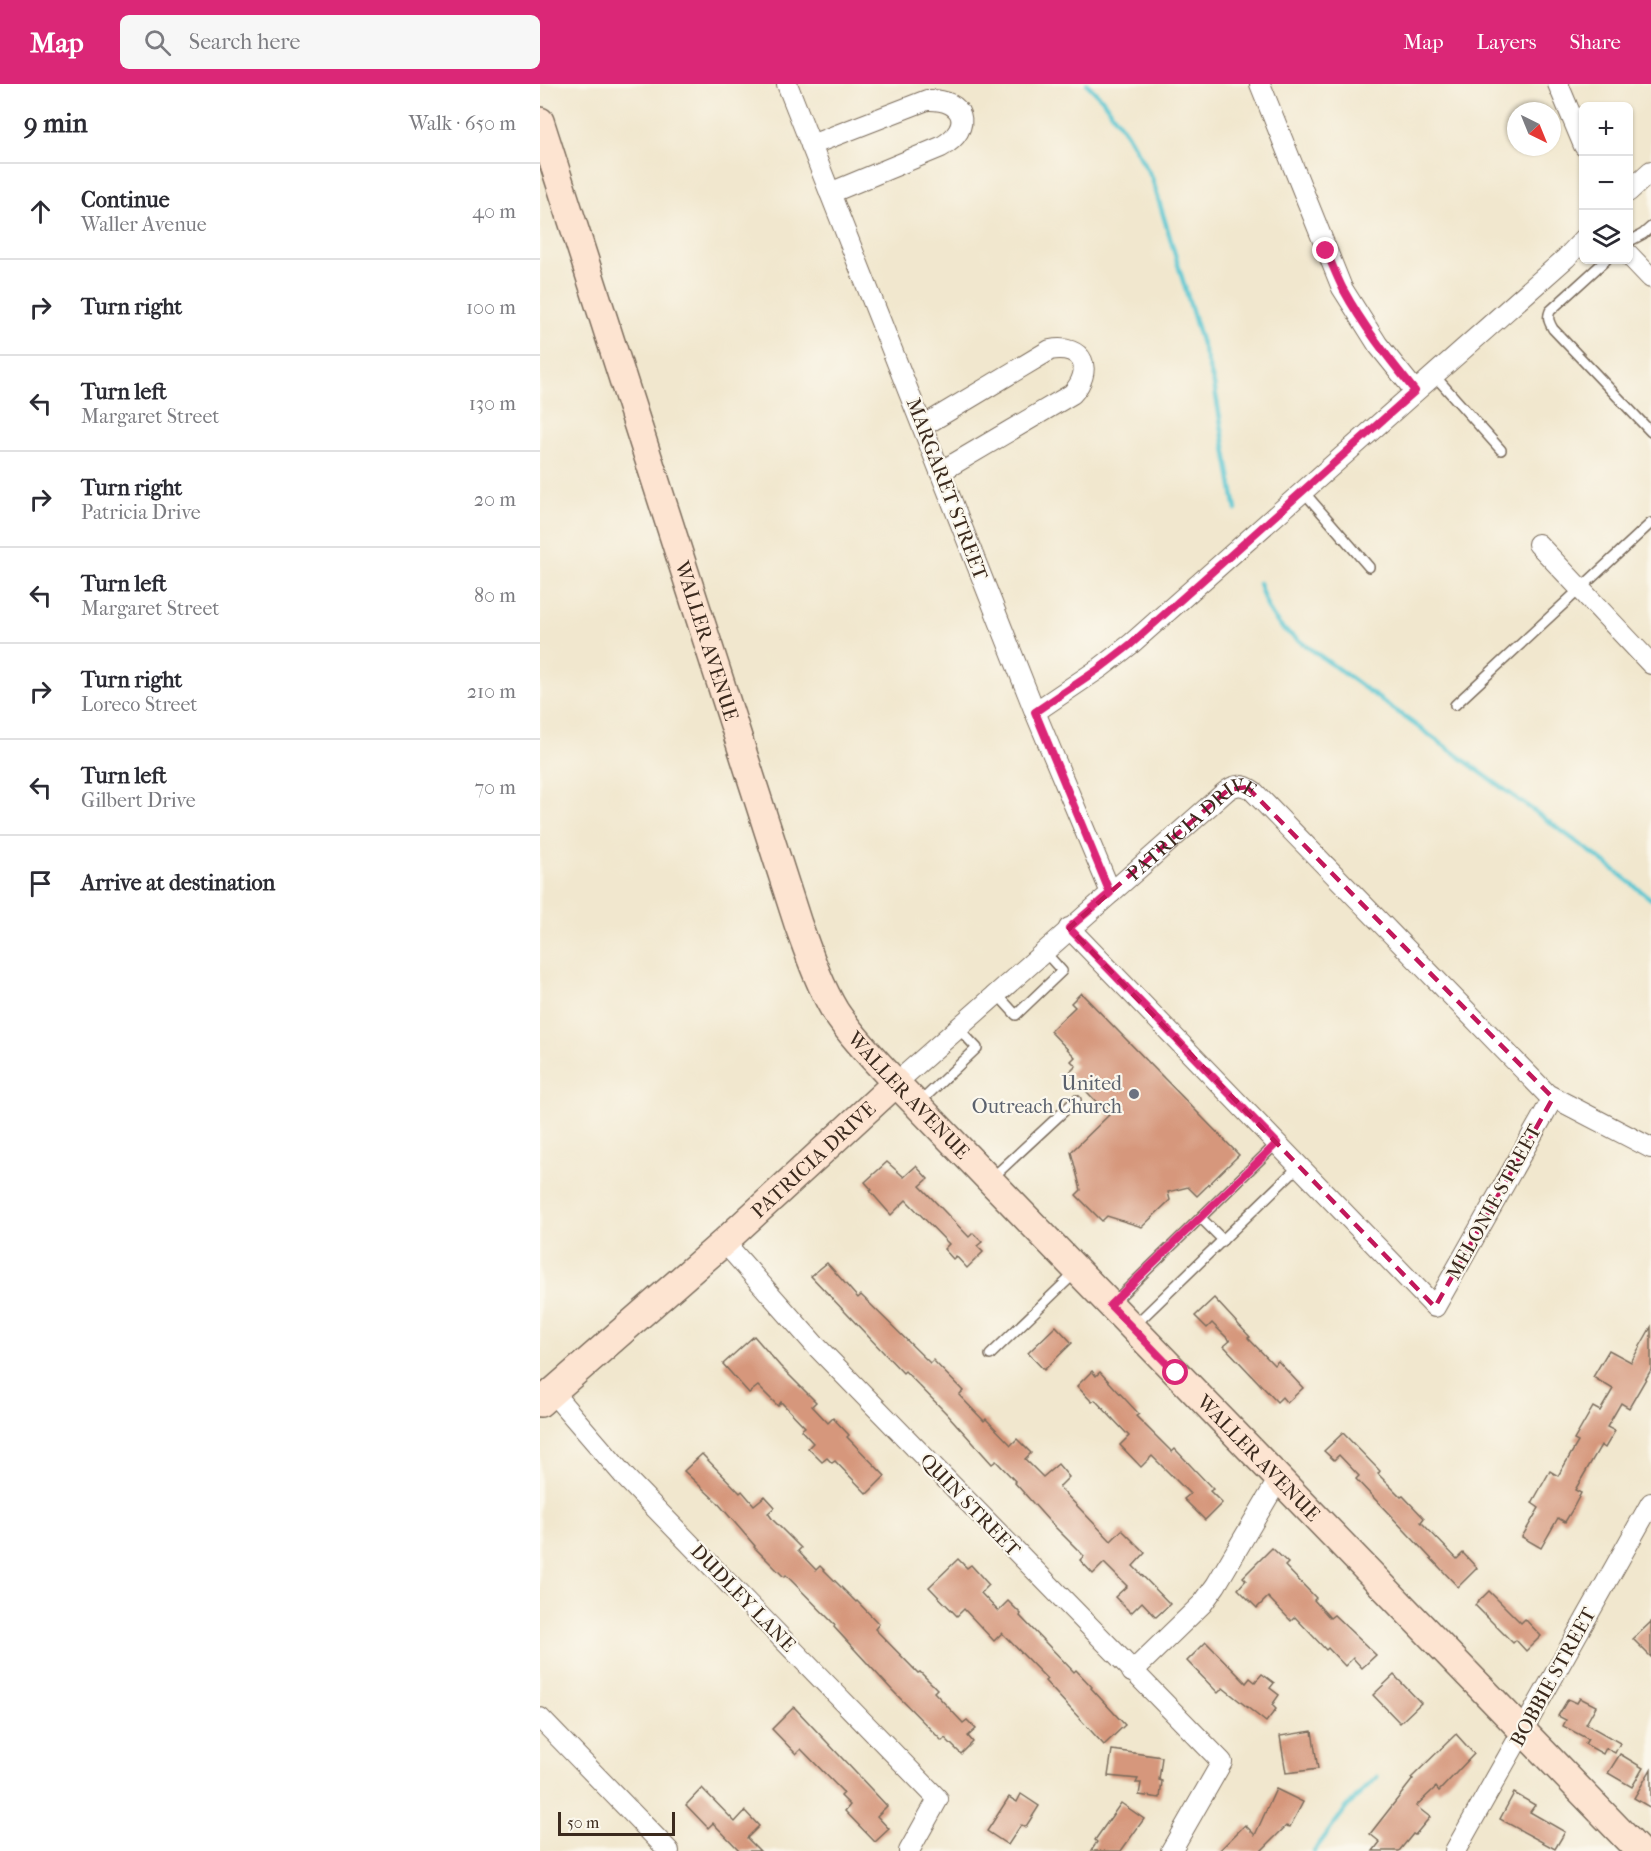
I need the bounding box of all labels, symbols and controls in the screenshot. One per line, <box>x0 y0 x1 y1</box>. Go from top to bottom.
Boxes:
search box <box>120 15 540 69</box>
text: Map <box>30 26 84 59</box>
icon: search <box>141 26 174 59</box>
text: Search here <box>189 29 300 55</box>
text: Map <box>1403 30 1444 54</box>
text: Layers <box>1477 30 1536 54</box>
text: Share <box>1569 30 1621 54</box>
north arrow <box>1507 102 1561 156</box>
map controls <box>1579 102 1633 264</box>
button: + <box>1579 102 1633 156</box>
text: 9 min <box>24 108 88 139</box>
text: Walk · 650 m <box>409 112 516 135</box>
button: − <box>1579 156 1633 210</box>
text: Continue <box>81 187 170 213</box>
icon: ahead <box>24 195 57 228</box>
text: 40 m <box>472 200 516 223</box>
button: layers <box>1579 210 1633 264</box>
text: Waller Avenue <box>81 213 207 236</box>
route end <box>1312 237 1338 263</box>
icon: right <box>24 291 57 324</box>
text: Turn right <box>81 294 182 320</box>
text: 100 m <box>466 296 516 319</box>
text: Turn left <box>81 379 167 405</box>
icon: left <box>24 387 57 420</box>
text: 130 m <box>469 392 516 415</box>
street label: MARGARET STREET <box>902 395 992 584</box>
text: Margaret Street <box>81 405 219 428</box>
text: Turn right <box>81 475 182 501</box>
icon: right <box>24 483 57 516</box>
text: 20 m <box>474 488 516 511</box>
text: Patricia Drive <box>81 501 201 524</box>
street label: WALLER AVENUE <box>670 557 743 724</box>
text: Turn left <box>81 571 167 597</box>
icon: left <box>24 579 57 612</box>
text: 80 m <box>474 584 516 607</box>
text: Margaret Street <box>81 597 219 620</box>
text: Turn right <box>81 667 182 693</box>
icon: right <box>24 675 57 708</box>
text: 210 m <box>467 680 516 703</box>
text: Loreco Street <box>81 693 197 716</box>
text: Turn left <box>81 763 167 789</box>
icon: left <box>24 771 57 804</box>
street label: PATRICIA DRIVE <box>1122 773 1261 885</box>
text: 70 m <box>474 776 516 799</box>
text: Gilbert Drive <box>81 789 196 812</box>
icon: arrive <box>24 867 57 900</box>
text: Arrive at destination <box>81 870 275 896</box>
street label: WALLER AVENUE <box>843 1026 974 1163</box>
place label: United Outreach Church <box>972 1072 1123 1118</box>
marker: United Outreach Church <box>1127 1087 1141 1101</box>
street label: PATRICIA DRIVE <box>746 1097 880 1222</box>
street label: MELONIE STREET <box>1442 1120 1546 1284</box>
route start <box>1162 1359 1188 1385</box>
street label: WALLER AVENUE <box>1192 1389 1325 1526</box>
street label: QUIN STREET <box>915 1449 1025 1562</box>
street label: DUDLEY LANE <box>686 1539 800 1657</box>
street label: BOBBIE STREET <box>1505 1603 1601 1750</box>
scale bar <box>558 1809 675 1836</box>
text: 50 m <box>567 1813 599 1832</box>

